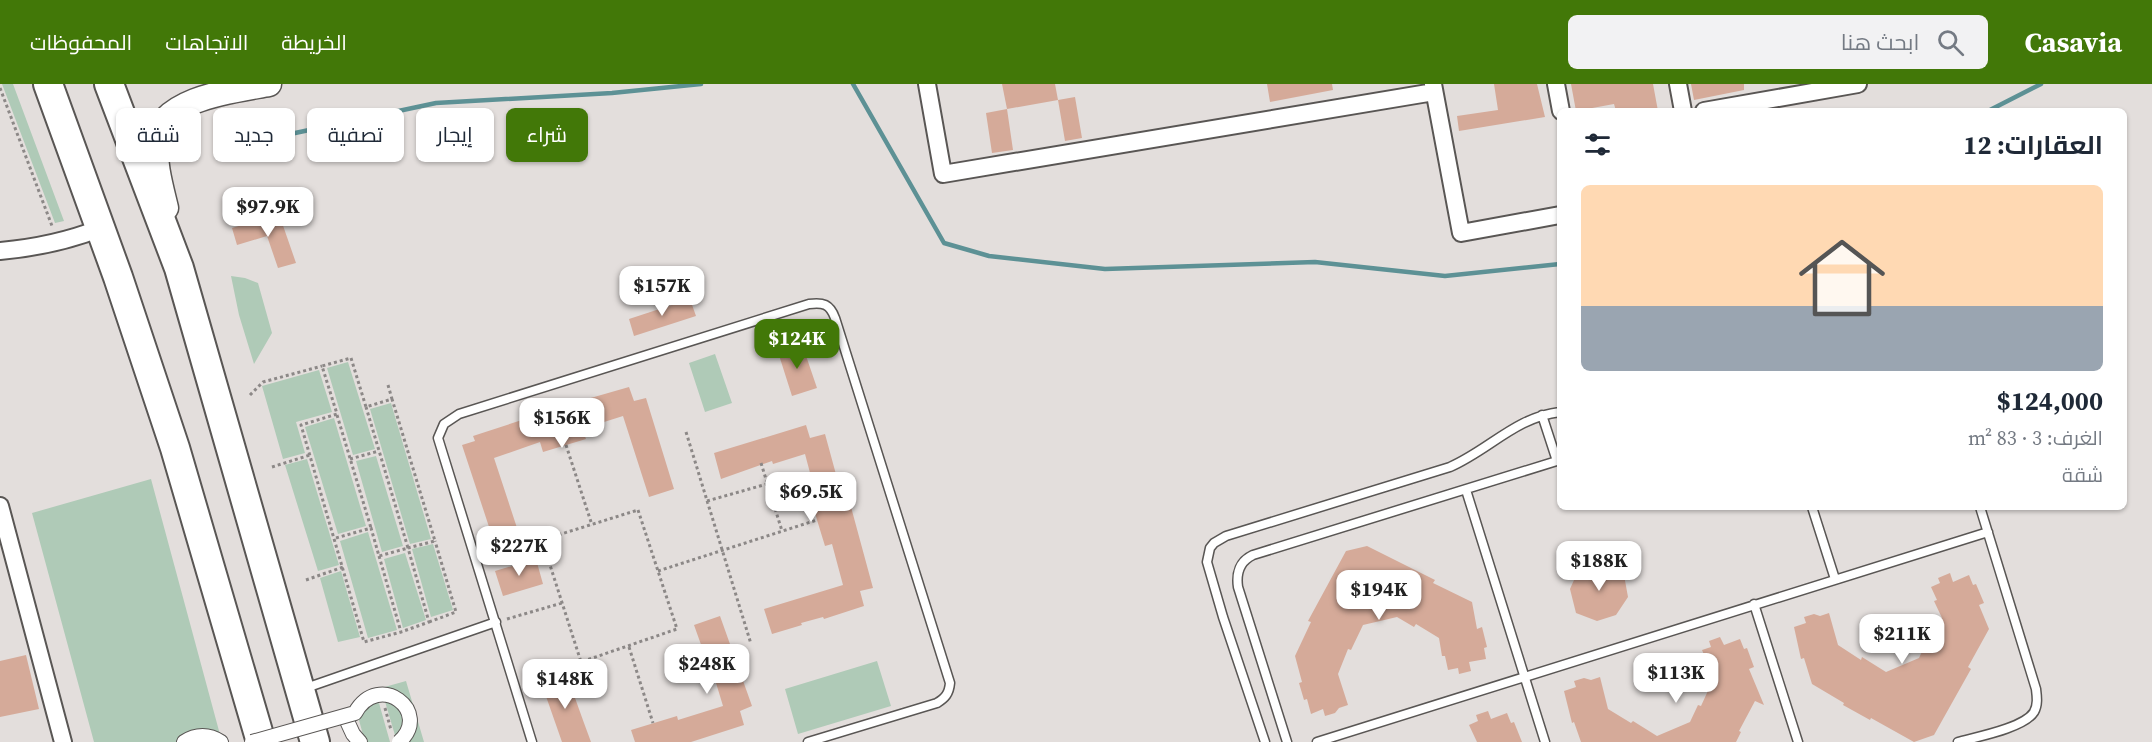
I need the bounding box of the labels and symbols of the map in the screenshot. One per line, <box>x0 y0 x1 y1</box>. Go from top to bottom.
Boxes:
pin: $97.9K <box>219 187 317 238</box>
pin: $157K <box>620 266 704 317</box>
pin: $124K <box>755 319 839 370</box>
pin: $156K <box>520 398 604 449</box>
pin: $69.5K <box>762 472 860 523</box>
pin: $227K <box>477 526 561 577</box>
pin: $188K <box>1557 541 1641 592</box>
pin: $194K <box>1337 570 1421 621</box>
pin: $211K <box>1860 614 1944 665</box>
pin: $248K <box>665 644 749 695</box>
pin: $113K <box>1634 653 1718 704</box>
pin: $148K <box>523 659 607 710</box>

